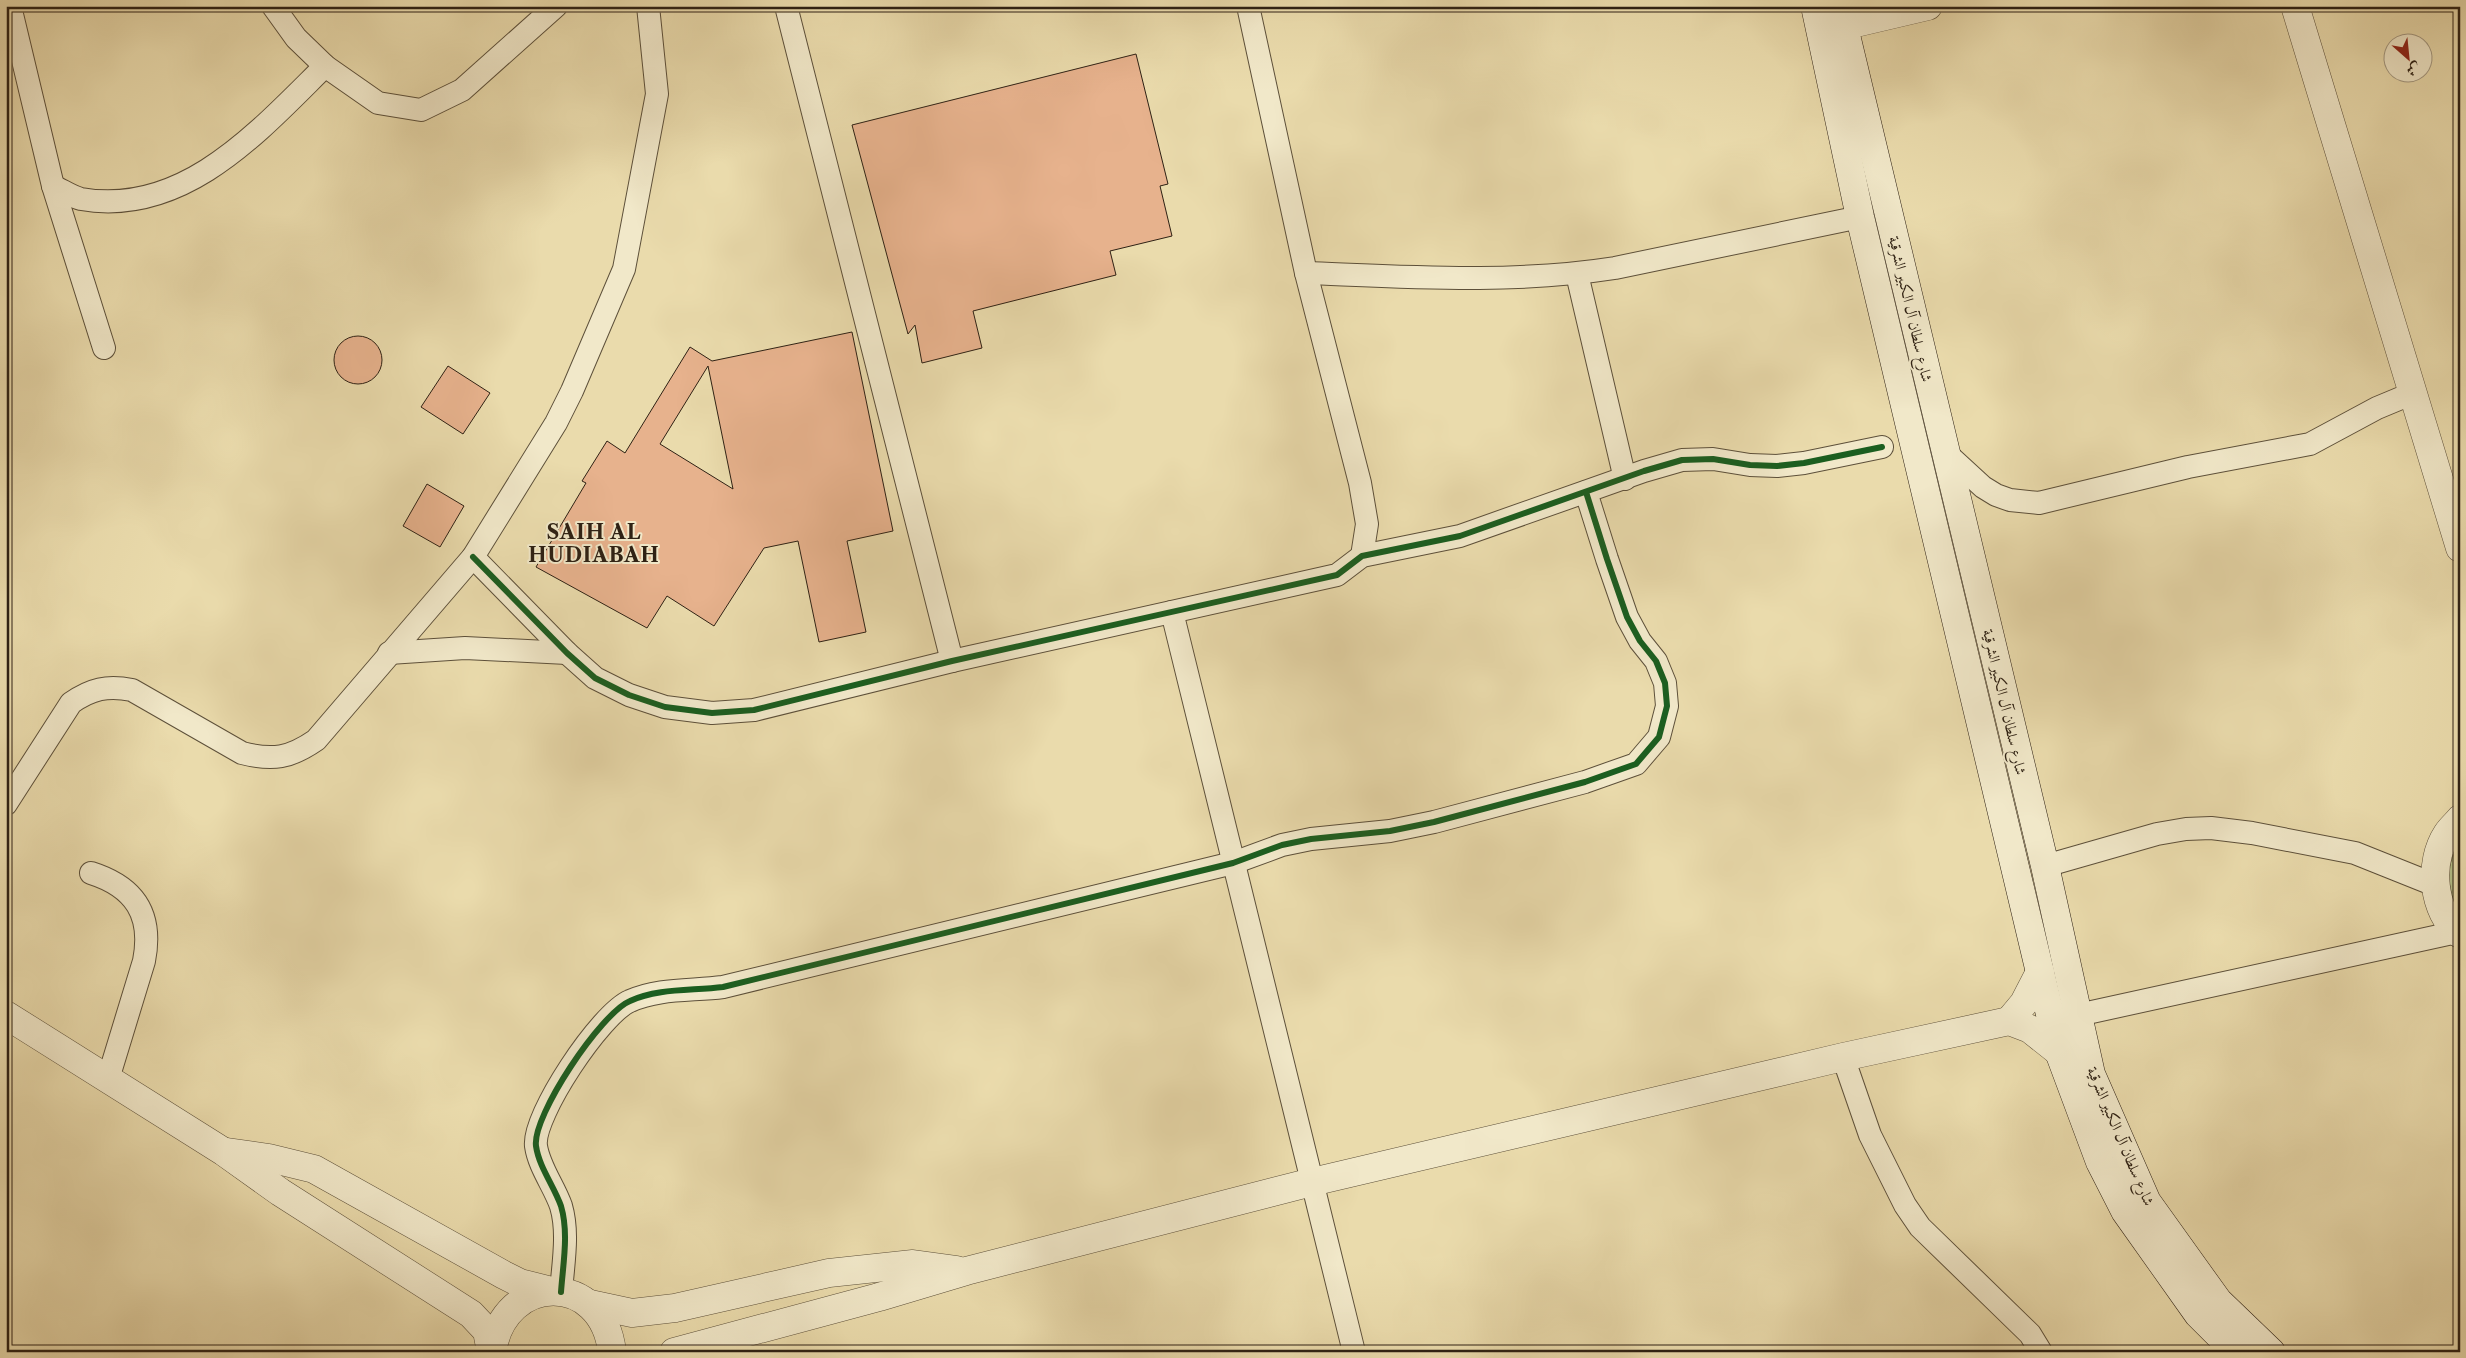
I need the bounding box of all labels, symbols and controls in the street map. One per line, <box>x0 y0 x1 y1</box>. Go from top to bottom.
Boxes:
north arrow <box>2384 32 2434 82</box>
text: ش <box>2404 58 2424 81</box>
street label: شارع سلطان آل الكبير الشرقية <box>1881 234 1937 385</box>
district label: SAIH AL HUDIABAH <box>528 520 660 567</box>
street label: شارع سلطان آل الكبير الشرقية <box>1975 627 2031 778</box>
street label: شارع سلطان آل الكبير الشرقية <box>2079 1064 2159 1210</box>

